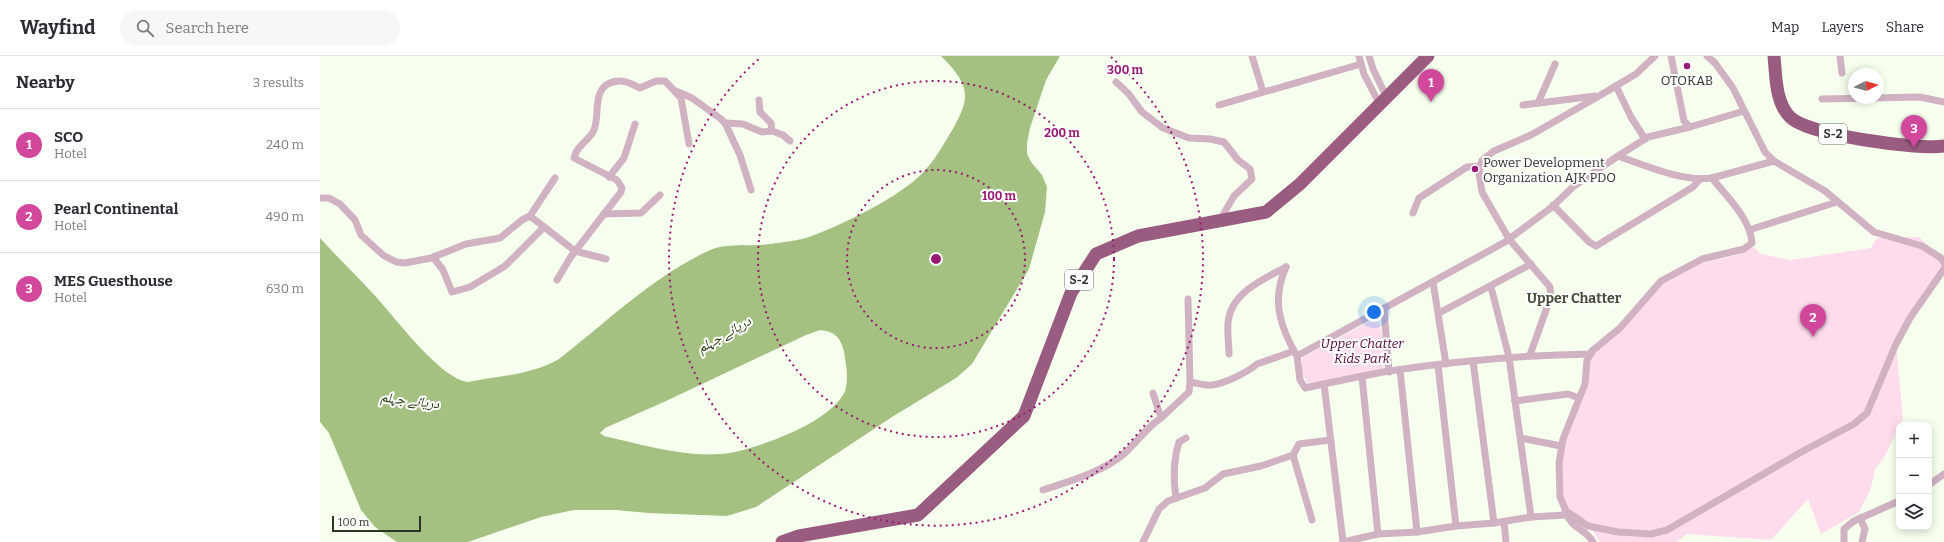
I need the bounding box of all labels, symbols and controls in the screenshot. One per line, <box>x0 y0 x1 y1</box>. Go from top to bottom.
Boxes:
search box <box>120 10 400 46</box>
text: Wayfind <box>20 16 96 39</box>
icon: search <box>134 17 156 39</box>
text: Search here <box>166 19 249 37</box>
text: Map <box>1771 19 1799 36</box>
text: Layers <box>1821 19 1864 36</box>
text: Share <box>1886 19 1924 36</box>
marker: OTOKAB <box>1682 61 1692 71</box>
text: 300 m <box>1107 63 1143 77</box>
north arrow <box>1848 68 1884 104</box>
pin: 1 <box>1418 69 1444 102</box>
text: Nearby <box>16 72 75 93</box>
place label: OTOKAB <box>1661 73 1713 88</box>
text: 3 results <box>253 75 304 90</box>
pin: 3 <box>1901 115 1927 148</box>
road number: S-2 <box>1819 124 1847 144</box>
text: 200 m <box>1044 126 1080 140</box>
text: SCO <box>54 128 83 146</box>
text: 1 <box>26 137 32 152</box>
text: 240 m <box>266 137 304 152</box>
text: Hotel <box>54 146 87 161</box>
place label: Power Development Organization AJK PDO <box>1483 155 1616 185</box>
marker: Power Development Organization AJK PDO <box>1470 164 1480 174</box>
text: 100 m <box>982 189 1017 203</box>
text: Pearl Continental <box>54 200 178 218</box>
text: 2 <box>25 209 33 224</box>
text: 490 m <box>265 209 304 224</box>
text: Hotel <box>54 218 87 233</box>
centre of rings <box>929 252 943 266</box>
road number: S-2 <box>1065 270 1093 290</box>
text: MES Guesthouse <box>54 272 173 290</box>
text: 3 <box>25 281 33 296</box>
text: 630 m <box>266 281 304 296</box>
text: Hotel <box>54 290 87 305</box>
district label: Upper Chatter <box>1527 290 1622 307</box>
your location <box>1364 302 1384 322</box>
pin: 2 <box>1800 304 1826 337</box>
water label: دریائے جہلم <box>694 312 755 357</box>
park label: Upper Chatter Kids Park <box>1321 336 1404 366</box>
water label: دریائے جہلم <box>379 388 441 414</box>
map controls <box>1896 422 1932 530</box>
button: + <box>1896 422 1932 458</box>
button: − <box>1896 458 1932 494</box>
button: layers <box>1896 494 1932 530</box>
scale bar <box>332 514 421 533</box>
text: 100 m <box>338 516 369 529</box>

